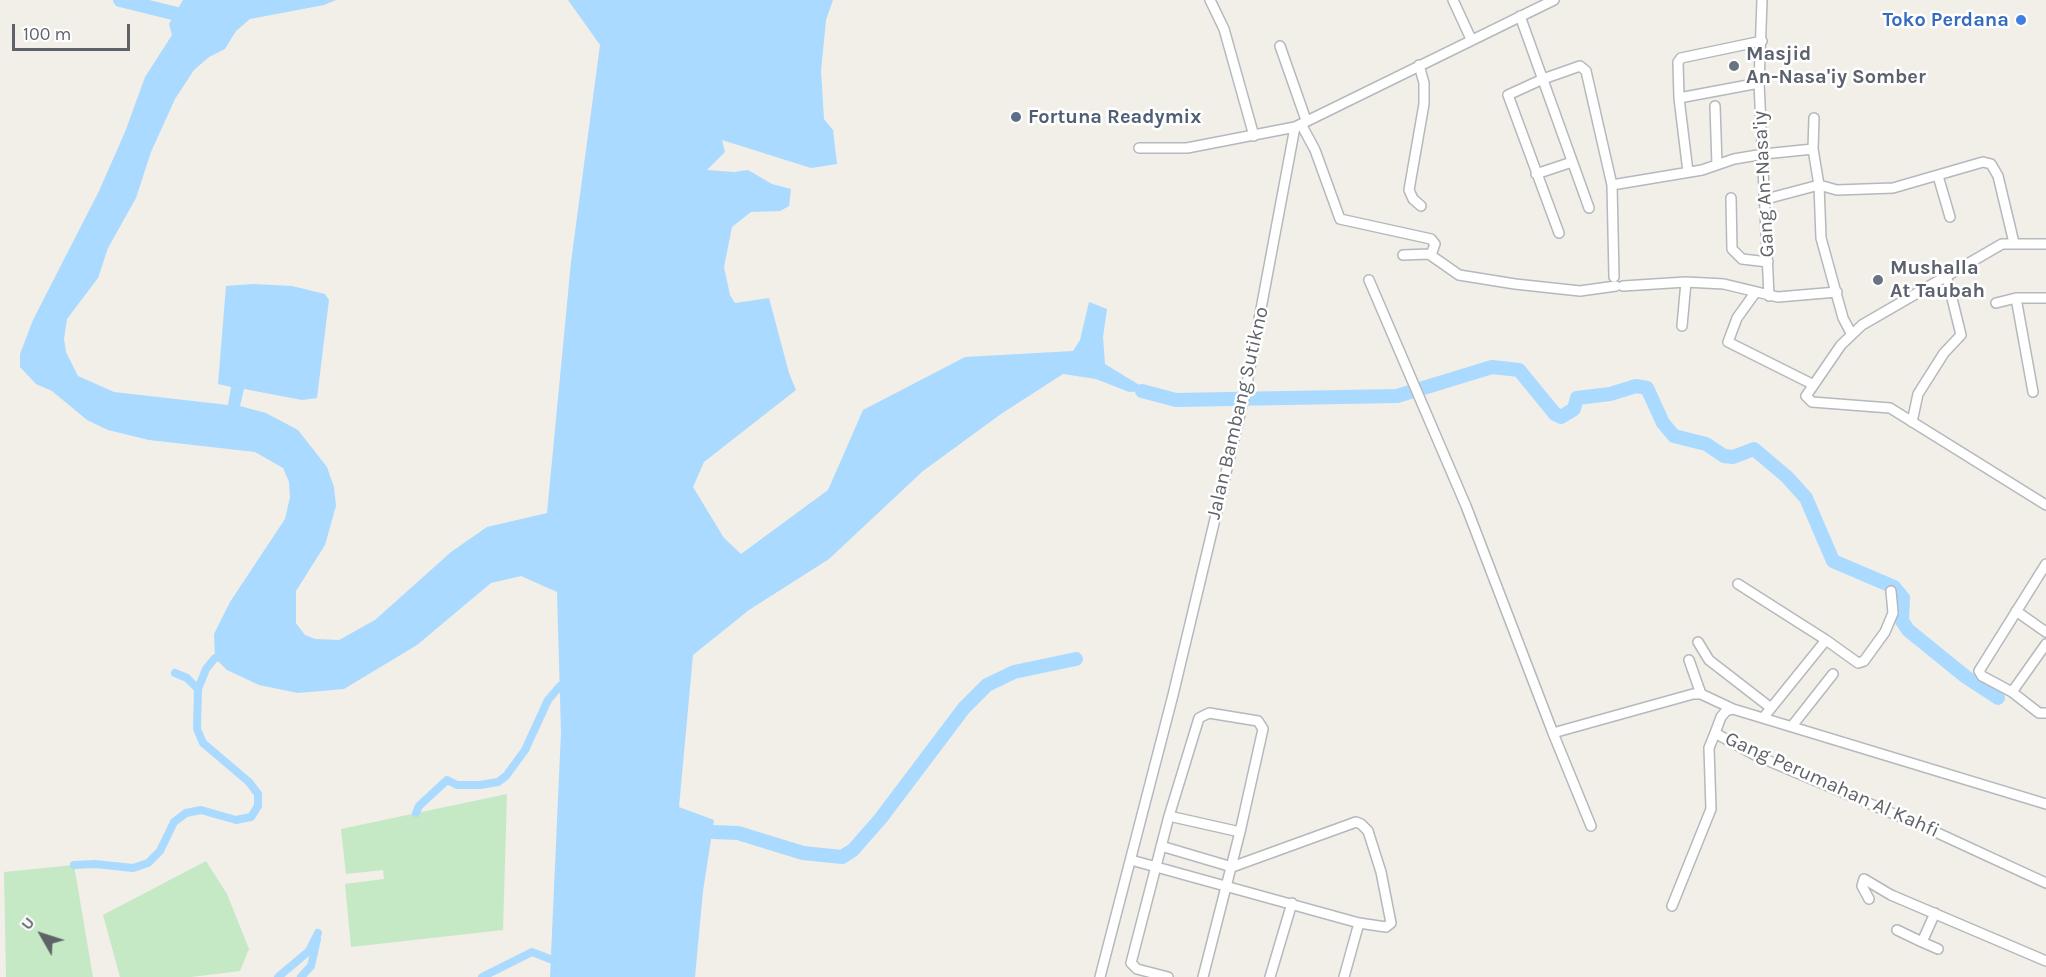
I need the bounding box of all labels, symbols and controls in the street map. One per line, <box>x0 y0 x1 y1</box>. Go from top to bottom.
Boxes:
place label: Toko Perdana <box>1882 8 2009 32</box>
scale bar <box>15 12 134 50</box>
marker: Toko Perdana <box>2014 13 2028 27</box>
text: 100 m <box>23 23 71 45</box>
place label: Masjid An-Nasa'iy Somber <box>1746 42 1926 89</box>
marker: Masjid An-Nasa'iy Somber <box>1727 59 1741 73</box>
place label: Fortuna Readymix <box>1028 105 1201 129</box>
marker: Fortuna Readymix <box>1009 110 1023 124</box>
street label: Gang An-Nasa'iy <box>1748 110 1780 258</box>
place label: Mushalla At Taubah <box>1890 256 1985 303</box>
marker: Mushalla At Taubah <box>1871 273 1885 287</box>
street label: Jalan Bambang Sutikno <box>1202 304 1274 522</box>
street label: Gang Perumahan Al Kahfi <box>1721 727 1943 843</box>
north arrow <box>12 905 72 965</box>
text: U <box>17 913 38 934</box>

